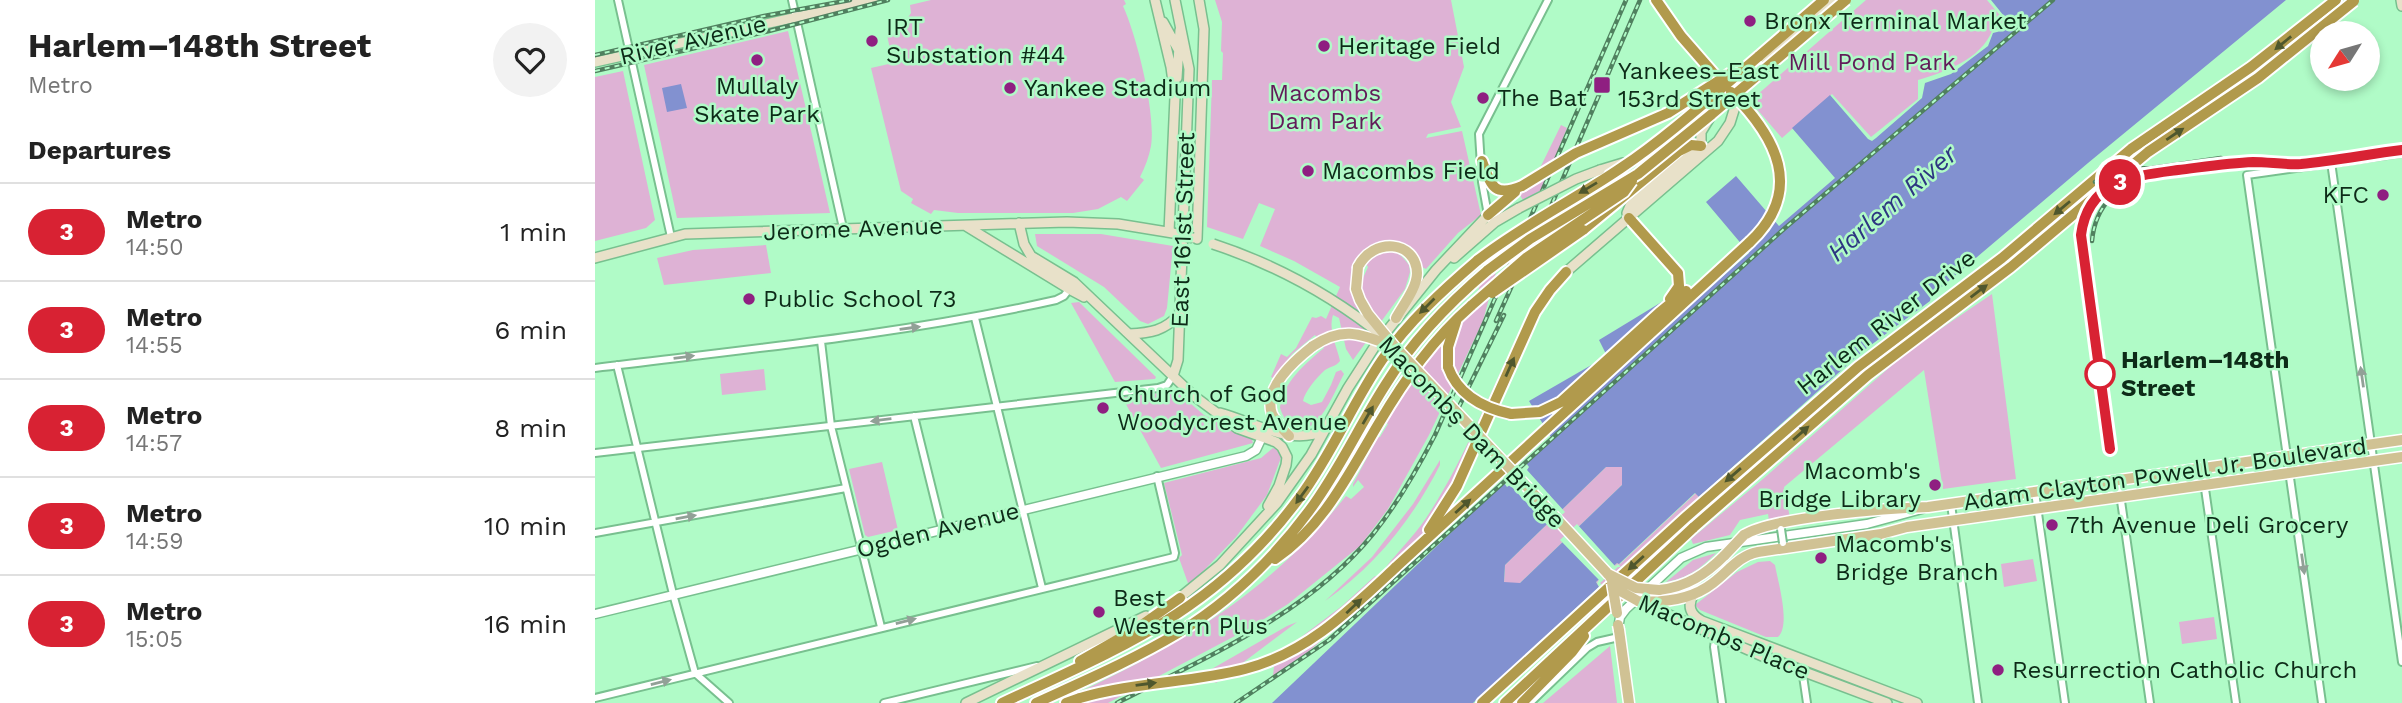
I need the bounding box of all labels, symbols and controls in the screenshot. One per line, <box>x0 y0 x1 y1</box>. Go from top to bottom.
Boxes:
place label: Bronx Terminal Market <box>1764 7 2027 35</box>
street label: River Avenue <box>617 9 769 71</box>
place label: IRT Substation #44 <box>886 13 1065 69</box>
marker: Bronx Terminal Market <box>1742 13 1758 29</box>
north arrow <box>2310 21 2380 91</box>
map controls <box>2310 21 2380 91</box>
button: heart <box>493 23 567 97</box>
text: Harlem–148th Street <box>28 26 371 65</box>
place label: Heritage Field <box>1338 32 1501 60</box>
marker: IRT Substation #44 <box>864 33 880 49</box>
one-way arrow <box>2274 35 2291 50</box>
marker: Heritage Field <box>1316 38 1332 54</box>
park label: Mill Pond Park <box>1788 48 1956 76</box>
marker: Mullaly Skate Park <box>749 52 765 68</box>
place label: Yankees–East 153rd Street <box>1618 57 1779 113</box>
text: Metro <box>28 72 93 99</box>
place label: Mullaly Skate Park <box>694 72 820 128</box>
place label: Yankee Stadium <box>1024 74 1211 102</box>
marker: Yankees–East 153rd Street <box>1592 75 1612 95</box>
park label: Macombs Dam Park <box>1268 79 1382 135</box>
marker: Yankee Stadium <box>1002 80 1018 96</box>
place label: The Bat <box>1497 84 1587 112</box>
marker: The Bat <box>1475 90 1491 106</box>
one-way arrow <box>2165 127 2185 140</box>
street label: East 161st Street <box>1166 132 1200 328</box>
text: Departures <box>28 135 171 165</box>
water label: Harlem River <box>1821 138 1963 267</box>
place label: Macombs Field <box>1322 157 1500 185</box>
line badge: 3 <box>2097 159 2143 205</box>
marker: Macombs Field <box>1300 163 1316 179</box>
text: 3 <box>2113 168 2127 196</box>
place label: KFC <box>2322 181 2369 209</box>
one-way arrow <box>1578 182 1597 195</box>
marker: KFC <box>2375 187 2391 203</box>
one-way arrow <box>2053 200 2070 215</box>
text: Metro <box>126 204 202 234</box>
street label: Jerome Avenue <box>763 212 943 246</box>
text: 1 min <box>500 217 567 247</box>
text: 3 <box>59 218 74 246</box>
text: 14:50 <box>126 234 184 261</box>
street label: Harlem River Drive <box>1791 244 1981 400</box>
one-way arrow <box>1969 284 1987 299</box>
place label: Public School 73 <box>763 285 957 313</box>
marker: Public School 73 <box>741 291 757 307</box>
one-way arrow <box>1420 297 1436 314</box>
text: Metro <box>126 302 202 332</box>
text: 6 min <box>495 315 567 345</box>
text: 3 <box>59 316 74 344</box>
one-way arrow <box>899 322 921 333</box>
street label: Macombs Dam Bridge <box>1373 330 1571 534</box>
text: 14:55 <box>126 332 183 359</box>
place label: Harlem–148th Street <box>2121 346 2290 402</box>
one-way arrow <box>674 352 696 363</box>
one-way arrow <box>1504 357 1516 377</box>
marker: Harlem–148th Street <box>2085 359 2115 389</box>
one-way arrow <box>2356 366 2367 388</box>
place label: Church of God Woodycrest Avenue <box>1117 380 1347 436</box>
text: Metro <box>126 400 202 430</box>
marker: Church of God Woodycrest Avenue <box>1095 400 1111 416</box>
one-way arrow <box>1361 406 1374 425</box>
text: 8 min <box>494 413 567 443</box>
text: 3 <box>59 414 74 442</box>
one-way arrow <box>870 415 892 426</box>
one-way arrow <box>1792 426 1809 441</box>
text: 14:57 <box>126 430 182 457</box>
street label: Adam Clayton Powell Jr. Boulevard <box>1961 432 2369 516</box>
place label: Macomb's Bridge Library <box>1758 457 1922 513</box>
one-way arrow <box>1725 467 1742 483</box>
marker: Macomb's Bridge Library <box>1927 477 1943 493</box>
one-way arrow <box>1295 486 1309 504</box>
street label: Ogden Avenue <box>854 496 1022 564</box>
text: Metro <box>126 498 202 528</box>
one-way arrow <box>1454 498 1472 514</box>
text: 10 min <box>484 511 567 541</box>
one-way arrow <box>675 511 697 522</box>
place label: 7th Avenue Deli Grocery <box>2066 511 2349 539</box>
text: 3 <box>59 512 74 540</box>
marker: 7th Avenue Deli Grocery <box>2044 517 2060 533</box>
text: 14:59 <box>126 528 183 555</box>
place label: Macomb's Bridge Branch <box>1835 530 1999 586</box>
marker: Macomb's Bridge Branch <box>1813 550 1829 566</box>
one-way arrow <box>2297 554 2308 576</box>
one-way arrow <box>1627 555 1645 571</box>
place label: Best Western Plus <box>1113 584 1268 640</box>
street label: Macombs Place <box>1634 588 1814 686</box>
text: Metro <box>126 596 202 626</box>
one-way arrow <box>1345 598 1362 614</box>
marker: Best Western Plus <box>1091 604 1107 620</box>
text: 16 min <box>484 609 567 639</box>
text: 3 <box>59 610 74 638</box>
one-way arrow <box>895 615 917 626</box>
text: 15:05 <box>126 626 183 653</box>
place label: Resurrection Catholic Church <box>2012 656 2357 684</box>
marker: Resurrection Catholic Church <box>1990 662 2006 678</box>
one-way arrow <box>650 676 672 687</box>
one-way arrow <box>1135 678 1157 689</box>

